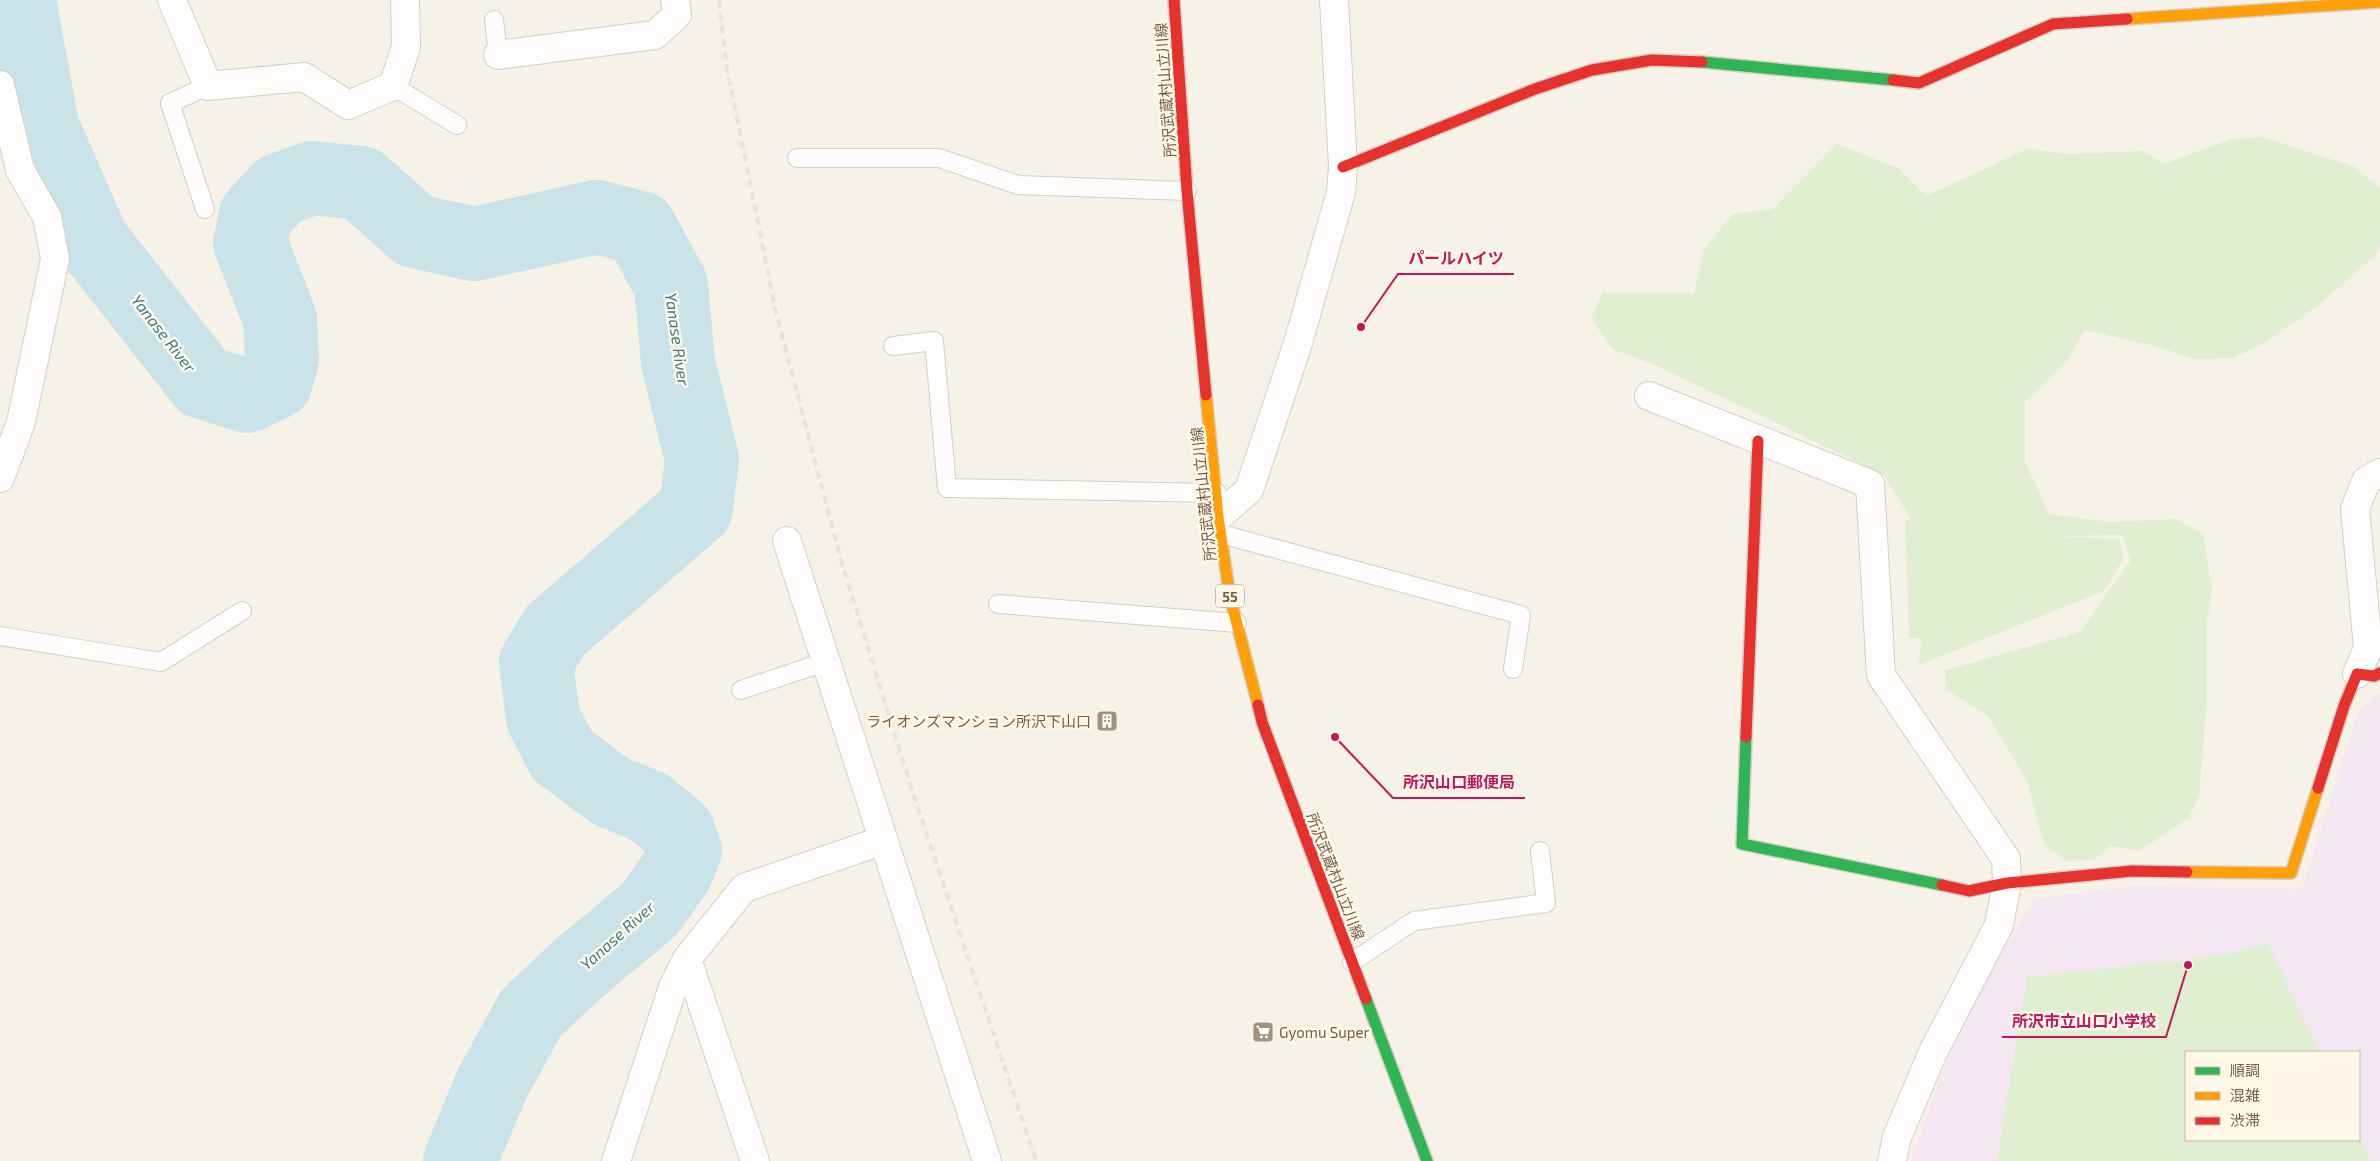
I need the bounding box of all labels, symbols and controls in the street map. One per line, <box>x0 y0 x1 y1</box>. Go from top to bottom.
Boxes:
street label: 所沢武蔵村山立川線 <box>1151 22 1179 158</box>
callout: パールハイツ <box>1398 243 1514 274</box>
text: パールハイツ <box>1408 248 1504 267</box>
water label: Yanase River <box>128 290 201 376</box>
water label: Yanase River <box>662 292 694 387</box>
street label: 所沢武蔵村山立川線 <box>1187 426 1219 562</box>
road number: 55 <box>1216 584 1244 608</box>
building icon: ライオンズマンション所沢下山口 <box>1095 709 1119 733</box>
place label: ライオンズマンション所沢下山口 <box>866 712 1091 730</box>
callout: 所沢山口郵便局 <box>1393 767 1525 798</box>
text: 所沢山口郵便局 <box>1403 772 1515 791</box>
street label: 所沢武蔵村山立川線 <box>1303 810 1369 942</box>
water label: Yanase River <box>576 896 658 973</box>
callout: 所沢市立山口小学校 <box>2002 1006 2166 1037</box>
text: 所沢市立山口小学校 <box>2012 1011 2156 1030</box>
supermarket icon: Gyomu Super <box>1251 1020 1275 1044</box>
place label: Gyomu Super <box>1279 1023 1370 1041</box>
legend <box>2185 1051 2360 1141</box>
text: 順調 <box>2230 1061 2260 1079</box>
text: 混雑 <box>2230 1086 2260 1104</box>
text: 渋滞 <box>2230 1111 2260 1129</box>

